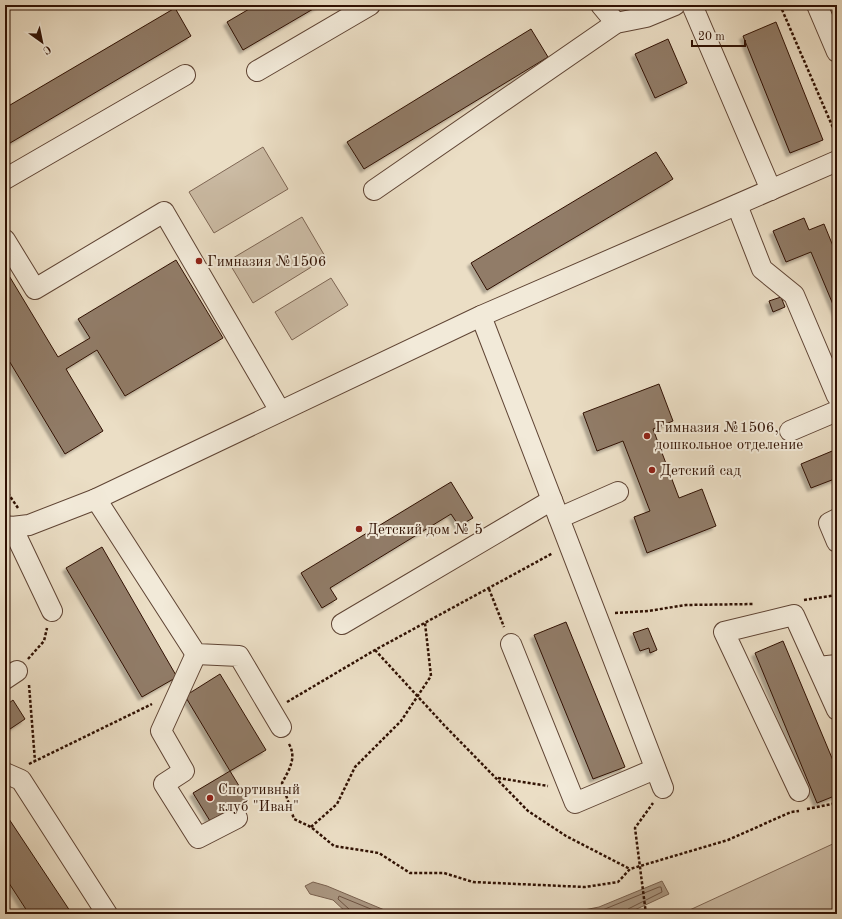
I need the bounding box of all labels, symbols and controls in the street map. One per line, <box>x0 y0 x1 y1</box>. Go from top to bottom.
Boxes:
north arrow <box>22 22 62 62</box>
scale bar <box>692 22 745 48</box>
text: 20 m <box>698 31 725 43</box>
text: С <box>41 43 53 56</box>
place label: Гимназия №1506 <box>207 255 327 270</box>
marker: Гимназия №1506 <box>194 256 204 266</box>
place label: Гимназия №1506, дошкольное отделение <box>655 421 803 453</box>
marker: Гимназия №1506, дошкольное отделение <box>642 431 652 441</box>
place label: Детский сад <box>660 464 741 479</box>
marker: Детский сад <box>647 465 657 475</box>
place label: Детский дом № 5 <box>367 523 483 538</box>
marker: Детский дом № 5 <box>354 524 364 534</box>
place label: Спортивный клуб "Иван" <box>218 783 300 815</box>
marker: Спортивный клуб "Иван" <box>205 793 215 803</box>

